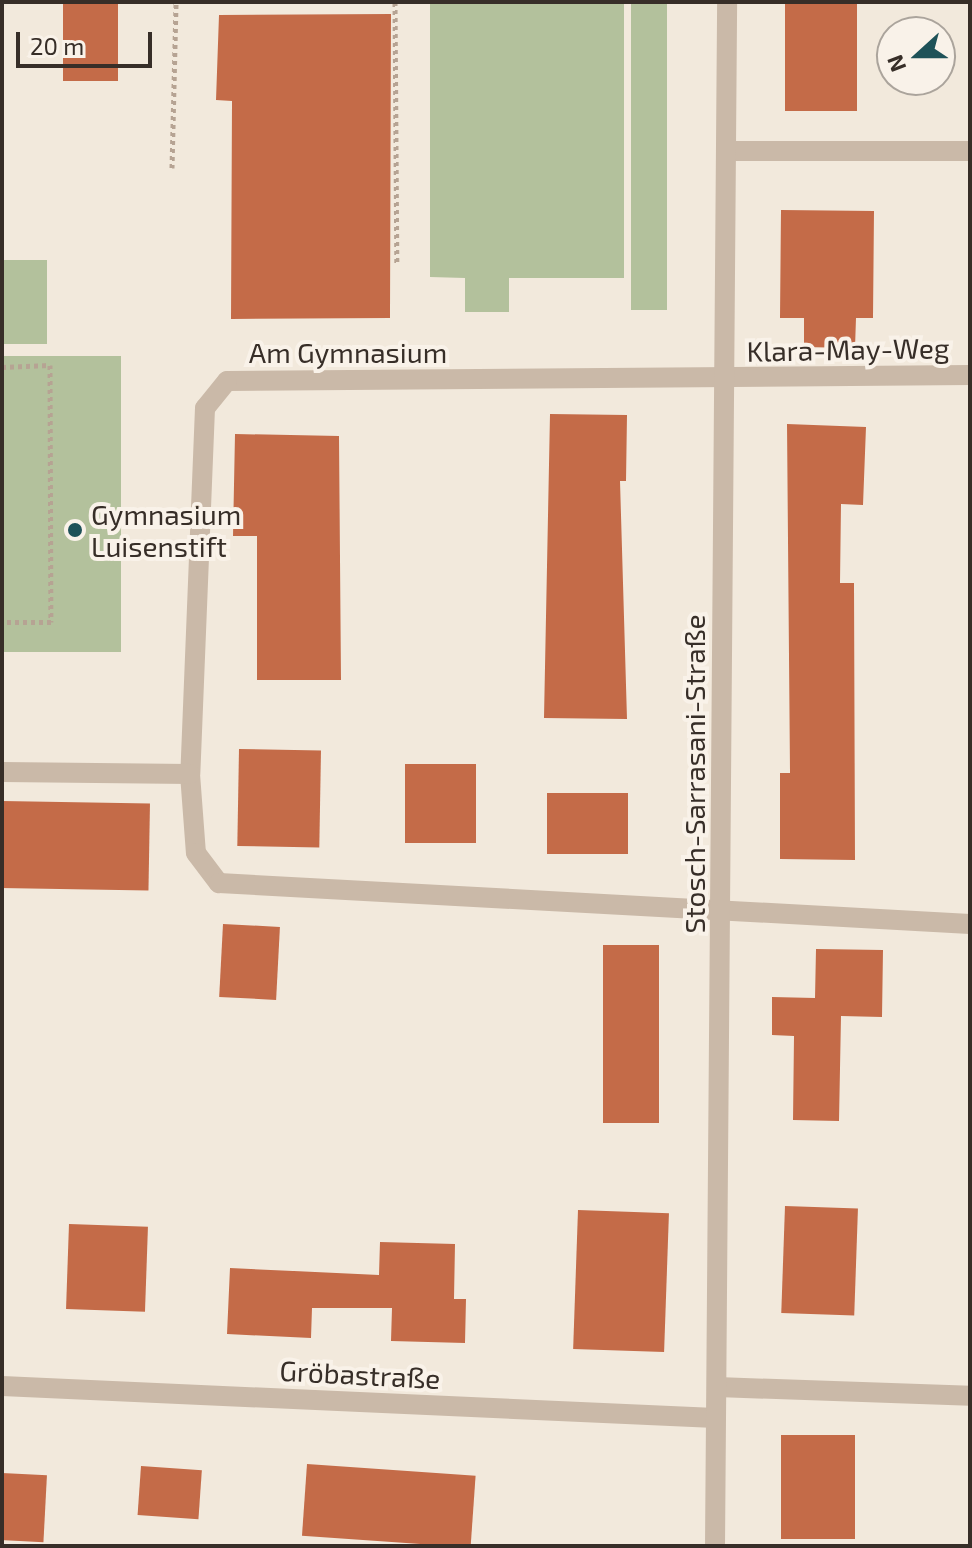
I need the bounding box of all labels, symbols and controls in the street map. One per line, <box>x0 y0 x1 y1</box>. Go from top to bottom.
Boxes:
scale bar <box>20 16 156 66</box>
north arrow <box>876 16 956 96</box>
text: 20 m <box>30 31 84 60</box>
text: N <box>880 52 910 76</box>
street label: Klara-May-Weg <box>746 330 950 368</box>
street label: Am Gymnasium <box>249 335 447 369</box>
place label: Gymnasium Luisenstift <box>91 497 241 563</box>
marker: Gymnasium Luisenstift <box>66 521 84 539</box>
street label: Stosch-Sarrasani-Straße <box>677 614 711 934</box>
street label: Gröbastraße <box>279 1353 441 1395</box>

